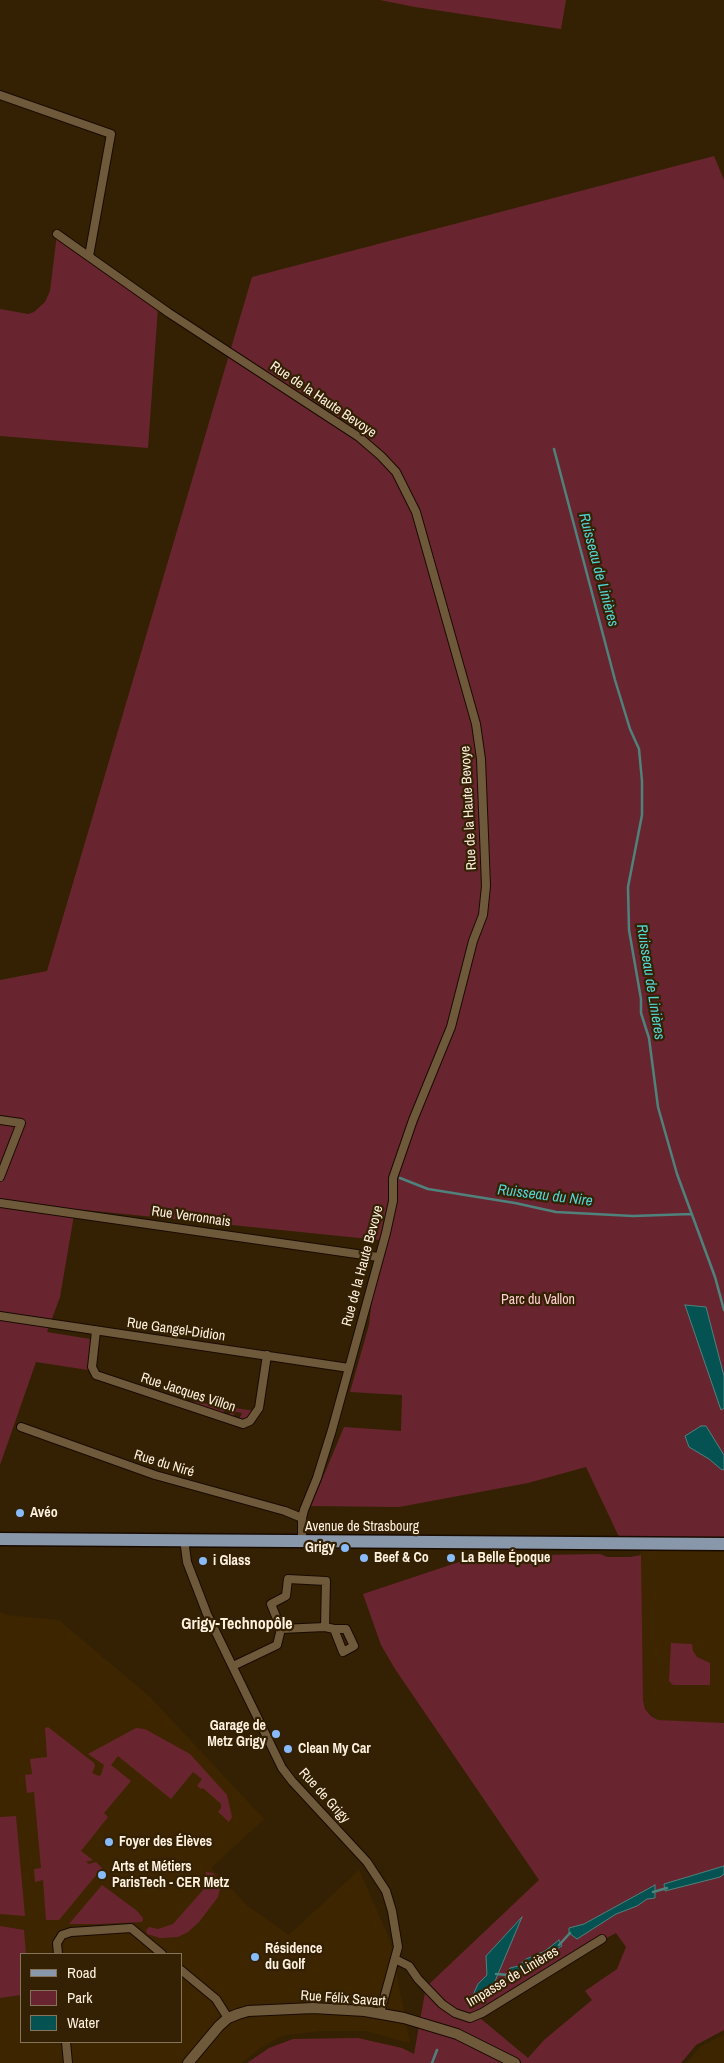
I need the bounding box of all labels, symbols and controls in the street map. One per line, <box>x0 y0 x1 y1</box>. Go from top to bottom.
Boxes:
street label: Rue de la Haute Bevoye <box>267 358 379 442</box>
water label: Ruisseau de Linières <box>574 511 622 629</box>
street label: Rue de la Haute Bevoye <box>457 745 481 871</box>
water label: Ruisseau de Linières <box>632 923 668 1041</box>
water label: Ruisseau du Nire <box>496 1181 594 1211</box>
street label: Rue Verronnais <box>150 1203 232 1231</box>
street label: Rue de la Haute Bevoye <box>339 1204 387 1328</box>
park label: Parc du Vallon <box>501 1292 575 1308</box>
street label: Rue Gangel-Didion <box>126 1315 226 1345</box>
street label: Rue Jacques Villon <box>138 1370 238 1416</box>
street label: Rue du Niré <box>132 1447 196 1481</box>
place label: Avéo <box>30 1505 58 1521</box>
marker: Avéo <box>14 1507 26 1519</box>
street label: Avenue de Strasbourg <box>305 1519 419 1535</box>
place label: Grigy <box>305 1540 335 1556</box>
marker: Grigy <box>339 1542 351 1554</box>
place label: Beef & Co <box>374 1550 429 1566</box>
place label: La Belle Époque <box>461 1550 550 1566</box>
marker: Beef & Co <box>358 1552 370 1564</box>
marker: La Belle Époque <box>445 1552 457 1564</box>
place label: i Glass <box>213 1553 251 1569</box>
marker: i Glass <box>197 1555 209 1567</box>
district label: Grigy-Technopôle <box>181 1615 293 1635</box>
place label: Garage de Metz Grigy <box>207 1718 266 1750</box>
marker: Garage de Metz Grigy <box>270 1728 282 1740</box>
place label: Clean My Car <box>298 1741 371 1757</box>
marker: Clean My Car <box>282 1743 294 1755</box>
street label: Rue de Grigy <box>295 1765 353 1827</box>
place label: Foyer des Élèves <box>119 1834 212 1850</box>
marker: Foyer des Élèves <box>103 1836 115 1848</box>
place label: Arts et Métiers ParisTech - CER Metz <box>112 1859 229 1891</box>
marker: Arts et Métiers ParisTech - CER Metz <box>96 1869 108 1881</box>
place label: Résidence du Golf <box>265 1941 322 1974</box>
street label: Impasse de Linières <box>464 1943 562 2011</box>
marker: Résidence du Golf <box>249 1951 261 1963</box>
legend <box>20 1953 182 2043</box>
text: Road <box>67 1962 96 1983</box>
text: Park <box>67 1987 92 2008</box>
street label: Rue Félix Savart <box>300 1988 386 2010</box>
text: Water <box>67 2012 99 2033</box>

